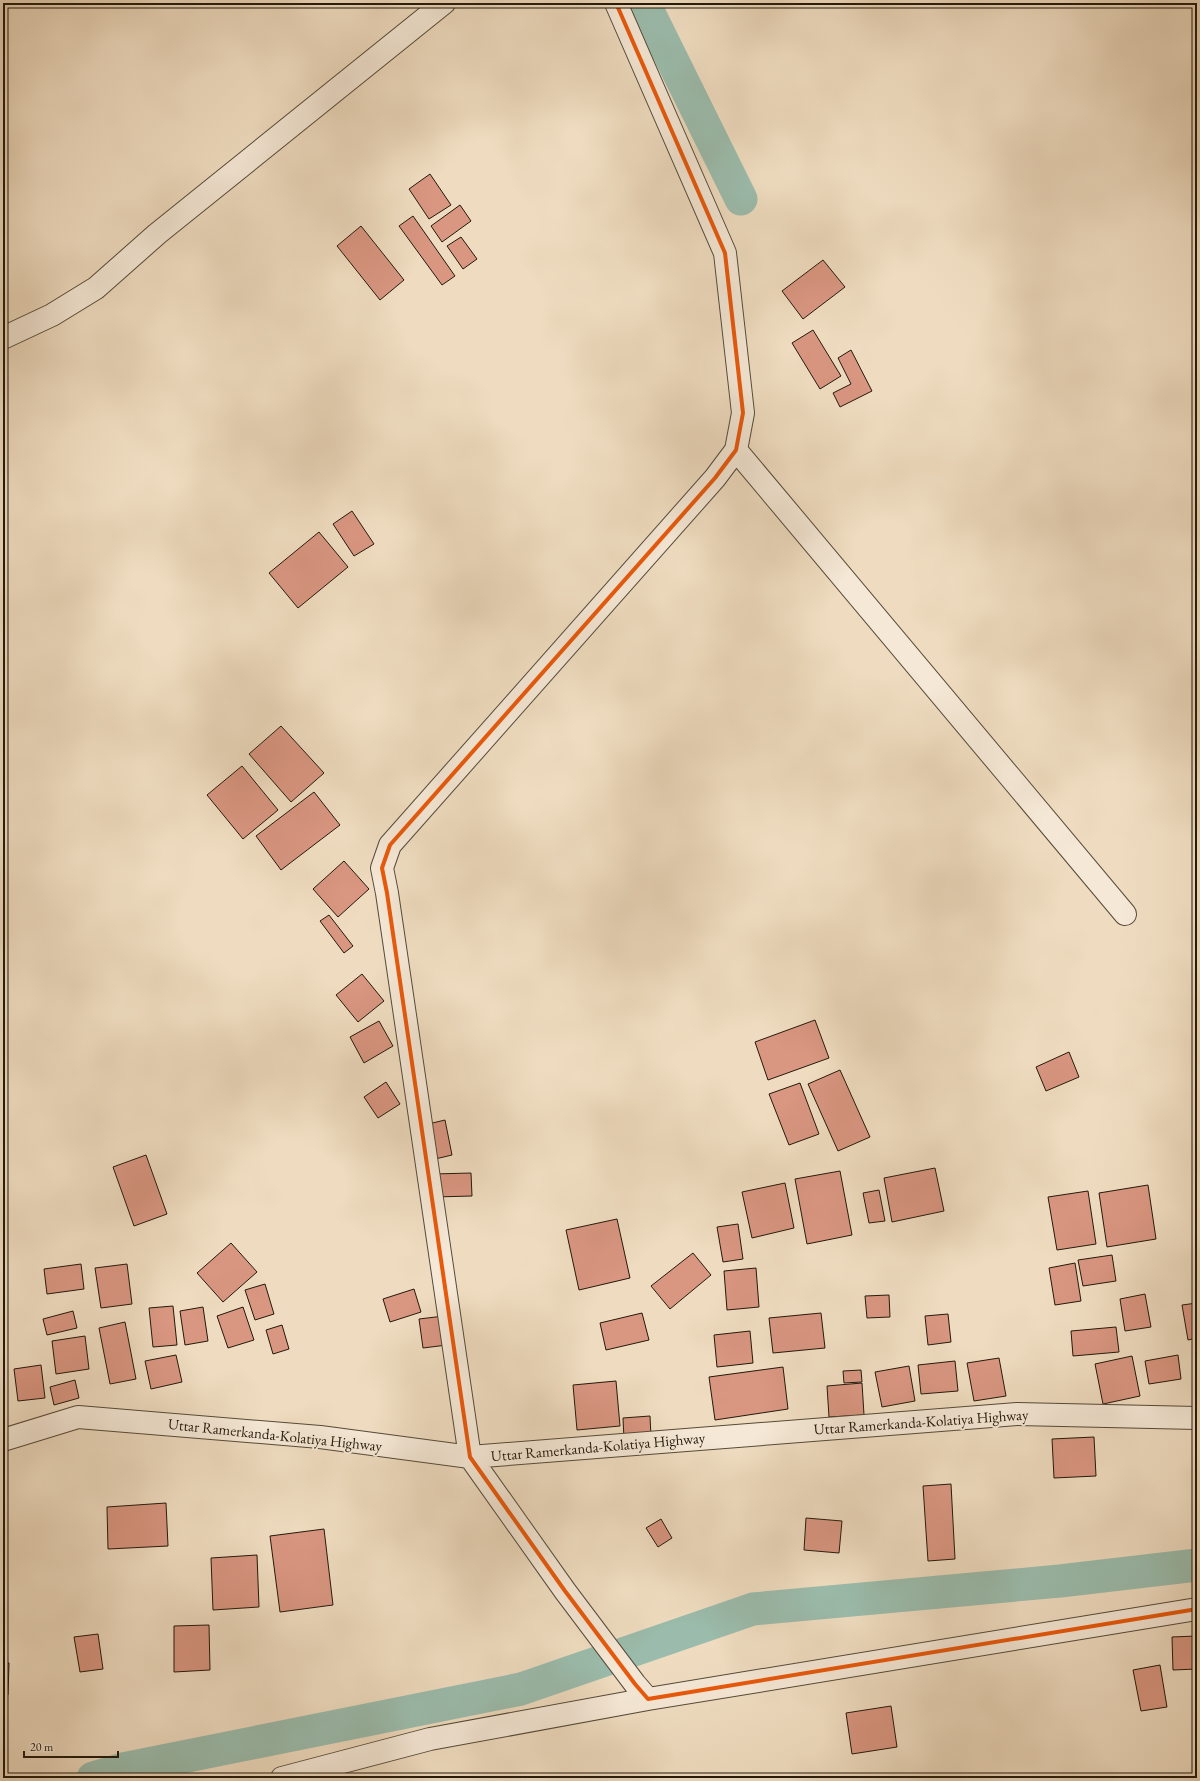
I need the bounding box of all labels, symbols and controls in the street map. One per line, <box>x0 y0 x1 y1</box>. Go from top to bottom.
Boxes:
street label: Uttar Ramerkanda-Kolatiya Highway <box>813 1404 1029 1438</box>
street label: Uttar Ramerkanda-Kolatiya Highway <box>167 1414 383 1455</box>
street label: Uttar Ramerkanda-Kolatiya Highway <box>490 1428 706 1465</box>
scale bar <box>24 1733 118 1759</box>
text: 20 m <box>30 1739 54 1755</box>

